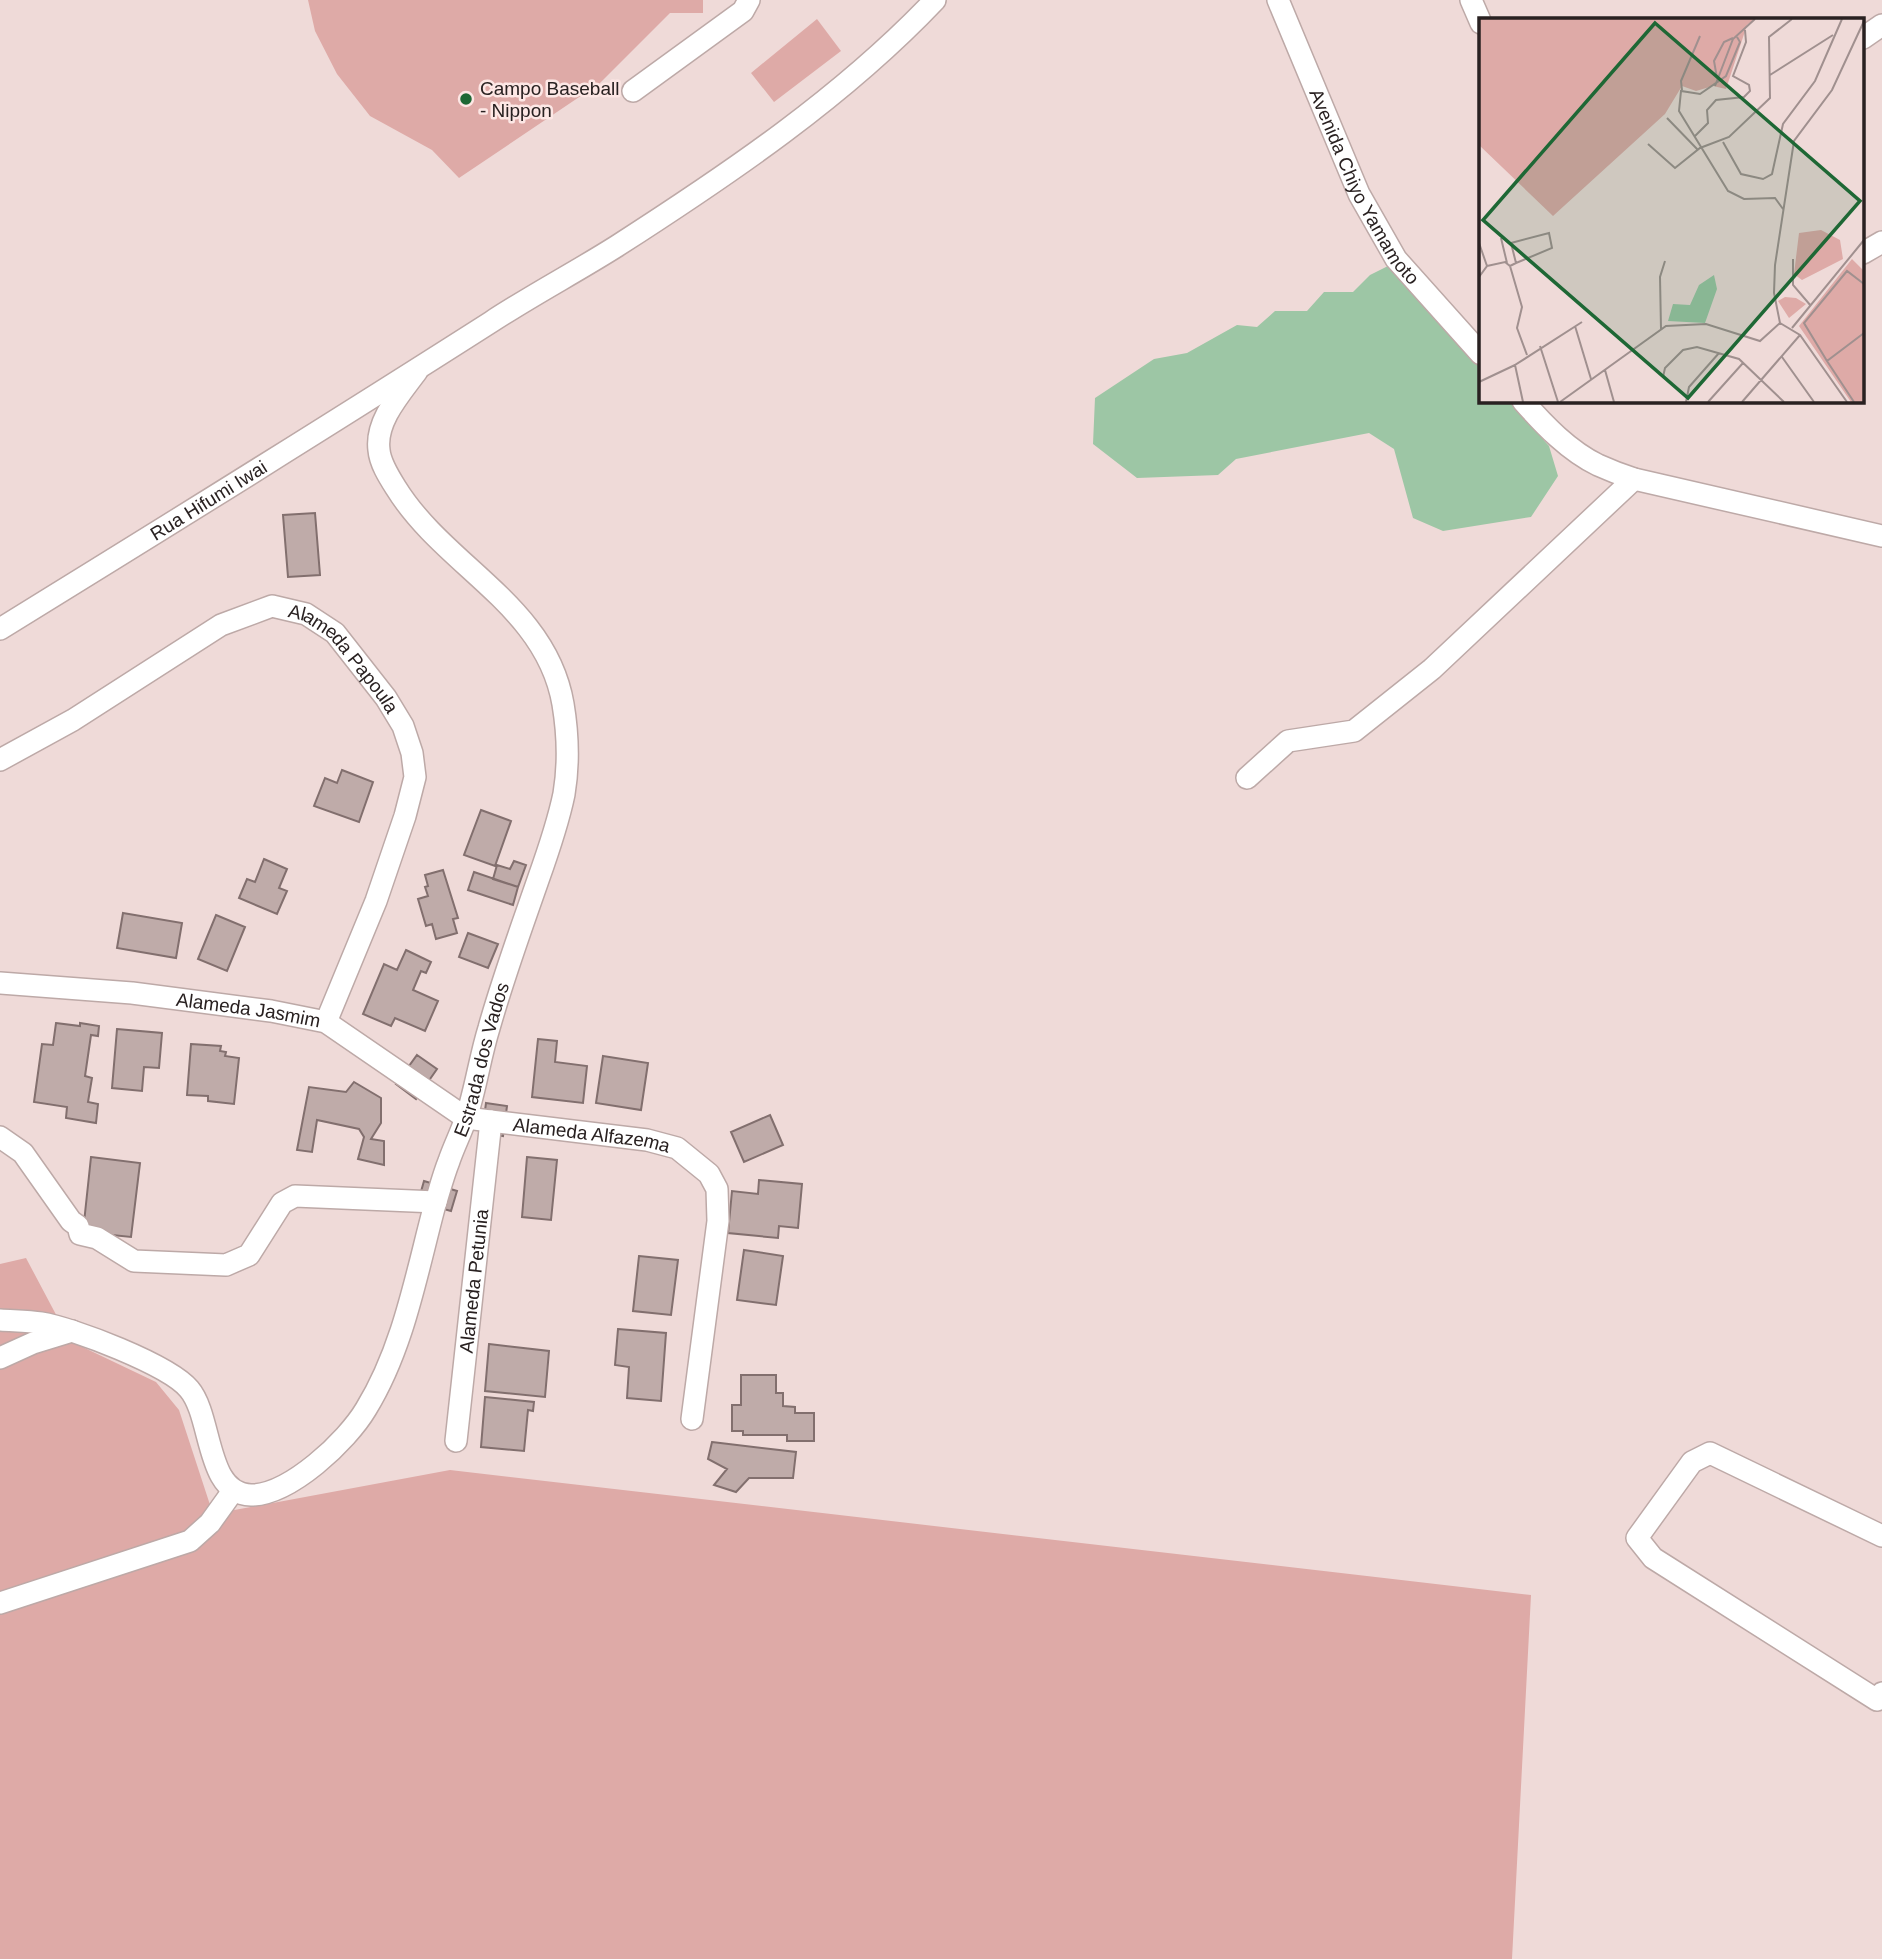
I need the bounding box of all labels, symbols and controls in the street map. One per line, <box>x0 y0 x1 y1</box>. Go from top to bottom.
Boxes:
inset map <box>1479 18 1864 402</box>
place label: Campo Baseball - Nippon <box>480 78 619 121</box>
street label: Avenida Chiyo Yamamoto <box>1305 86 1423 289</box>
marker: Campo Baseball - Nippon <box>458 91 474 107</box>
street label: Rua Hifumi Iwai <box>146 456 271 545</box>
street label: Alameda Papoula <box>286 600 403 717</box>
street label: Estrada dos Vados <box>450 980 513 1140</box>
street label: Alameda Jasmim <box>175 989 322 1032</box>
street label: Alameda Alfazema <box>512 1114 673 1157</box>
street label: Alameda Petunia <box>456 1207 492 1354</box>

